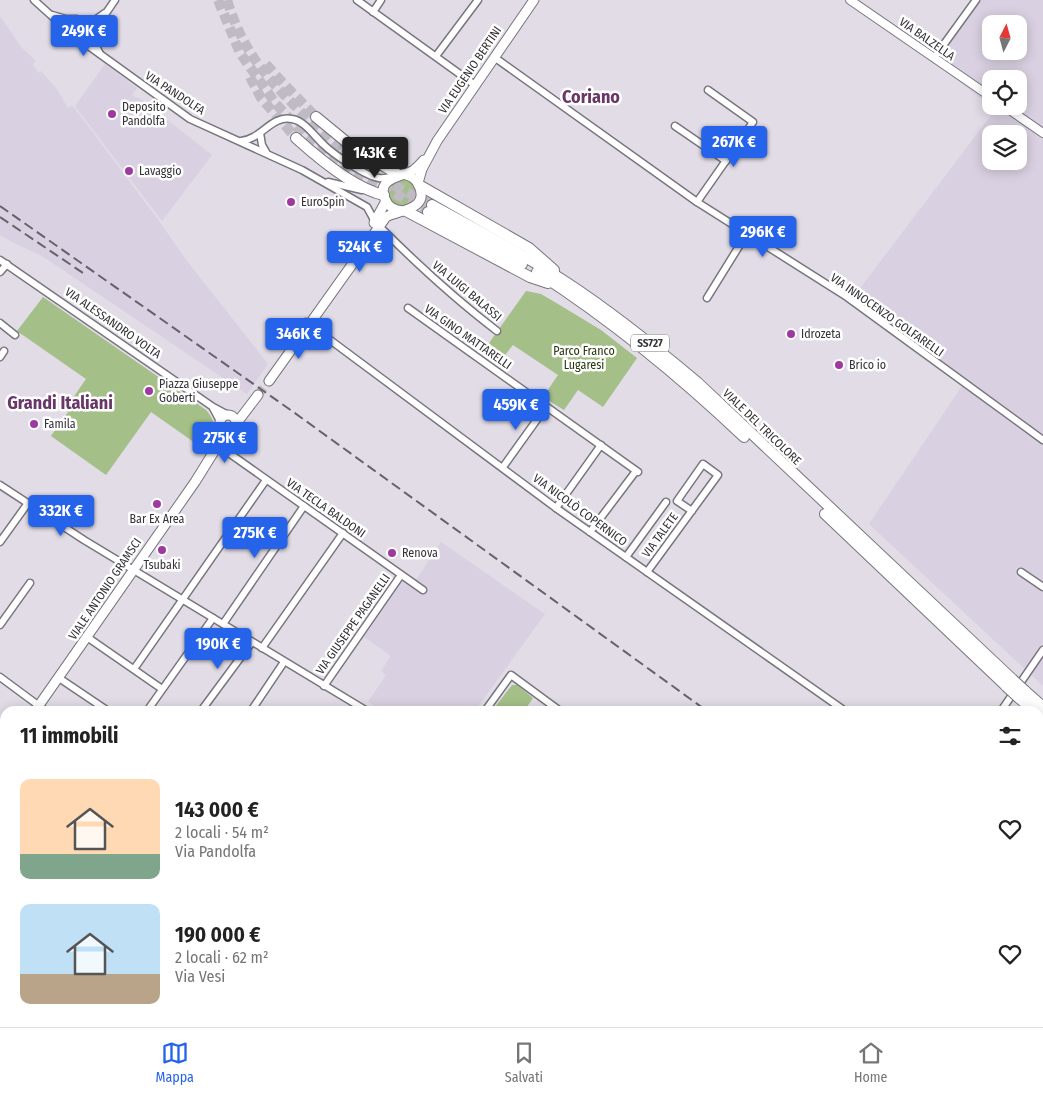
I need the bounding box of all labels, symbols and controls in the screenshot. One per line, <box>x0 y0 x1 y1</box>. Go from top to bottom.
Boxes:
pin: 249K € <box>43 15 125 57</box>
street label: VIA BALZELLA <box>896 15 958 64</box>
north arrow <box>982 15 1028 60</box>
map controls <box>982 15 1027 170</box>
text: 249K € <box>62 21 106 40</box>
street label: VIA EUGENIO BERTINI <box>436 24 504 116</box>
street label: VIA PANDOLFA <box>143 69 208 118</box>
button: locate <box>982 70 1027 115</box>
district label: Coriano <box>562 86 620 108</box>
place label: Deposito Pandolfa <box>122 100 166 128</box>
marker: Deposito Pandolfa <box>106 108 118 120</box>
button: layers <box>982 125 1027 170</box>
pin: 267K € <box>693 126 775 168</box>
text: 267K € <box>712 132 756 151</box>
pin: 143K € <box>334 136 416 179</box>
text: 143K € <box>353 143 397 162</box>
place label: Lavaggio <box>139 164 181 178</box>
marker: Lavaggio <box>123 165 135 177</box>
place label: EuroSpin <box>301 195 345 209</box>
marker: EuroSpin <box>285 196 297 208</box>
pin: 296K € <box>722 216 804 258</box>
text: 296K € <box>740 222 786 241</box>
pin: 524K € <box>319 230 401 273</box>
text: 524K € <box>338 237 382 256</box>
street label: VIA LUIGI BALASSI <box>430 258 504 324</box>
street label: VIA INNOCENZO GOLFARELLI <box>828 271 946 359</box>
street label: VIA ALESSANDRO VOLTA <box>62 285 164 362</box>
street label: VIA GINO MATTARELLI <box>422 302 514 372</box>
pin: 346K € <box>258 318 340 360</box>
text: 346K € <box>276 324 322 343</box>
place label: Idrozeta <box>801 327 841 341</box>
marker: Idrozeta <box>785 328 797 340</box>
road number: SS727 <box>631 334 669 352</box>
park label: Parco Franco Lugaresi <box>553 344 615 372</box>
place label: Brico io <box>849 358 886 372</box>
marker: Brico io <box>833 359 845 371</box>
place label: Piazza Giuseppe Goberti <box>159 377 238 405</box>
marker: Piazza Giuseppe Goberti <box>143 385 155 397</box>
street label: VIALE DEL TRICOLORE <box>720 386 804 468</box>
pin: 459K € <box>475 388 557 431</box>
district label: Grandi Italiani <box>7 392 113 414</box>
text: 459K € <box>493 395 539 414</box>
place label: Famila <box>44 417 76 431</box>
marker: Famila <box>28 418 40 430</box>
pin: 275K € <box>184 422 266 464</box>
text: 275K € <box>203 428 247 447</box>
street label: VIA NICOLÒ COPERNICO <box>530 470 630 549</box>
street label: VIA TECLA BALDONI <box>284 476 368 540</box>
pin: 332K € <box>20 494 102 537</box>
marker: Bar Ex Area <box>151 498 163 510</box>
text: 332K € <box>39 501 83 520</box>
street label: VIA TALETE <box>639 510 681 560</box>
place label: Bar Ex Area <box>129 512 185 526</box>
pin: 275K € <box>214 516 296 559</box>
text: 275K € <box>233 523 277 542</box>
street label: VIALE ANTONIO GRAMSCI <box>66 535 144 643</box>
marker: Tsubaki <box>156 544 168 556</box>
place label: Renova <box>402 546 438 560</box>
marker: Renova <box>386 547 398 559</box>
place label: Tsubaki <box>143 558 181 572</box>
street label: VIA GIUSEPPE PAGANELLI <box>313 571 393 677</box>
pin: 190K € <box>177 628 259 670</box>
text: 190K € <box>196 634 240 653</box>
icon: filters <box>996 722 1024 750</box>
text: 11 immobili <box>20 723 118 749</box>
text: 143 000 € <box>175 797 259 823</box>
icon: home <box>60 799 120 859</box>
icon: heart <box>996 815 1024 843</box>
text: 2 locali · 54 m² <box>175 823 269 842</box>
text: Via Pandolfa <box>175 842 256 861</box>
text: 190 000 € <box>175 922 261 948</box>
icon: home <box>60 924 120 984</box>
icon: heart <box>996 940 1024 968</box>
text: 2 locali · 62 m² <box>175 948 269 967</box>
text: Via Vesi <box>175 967 225 986</box>
tab: Mappa <box>155 1039 194 1086</box>
tab: Salvati <box>505 1039 543 1086</box>
tab: Home <box>854 1039 888 1086</box>

